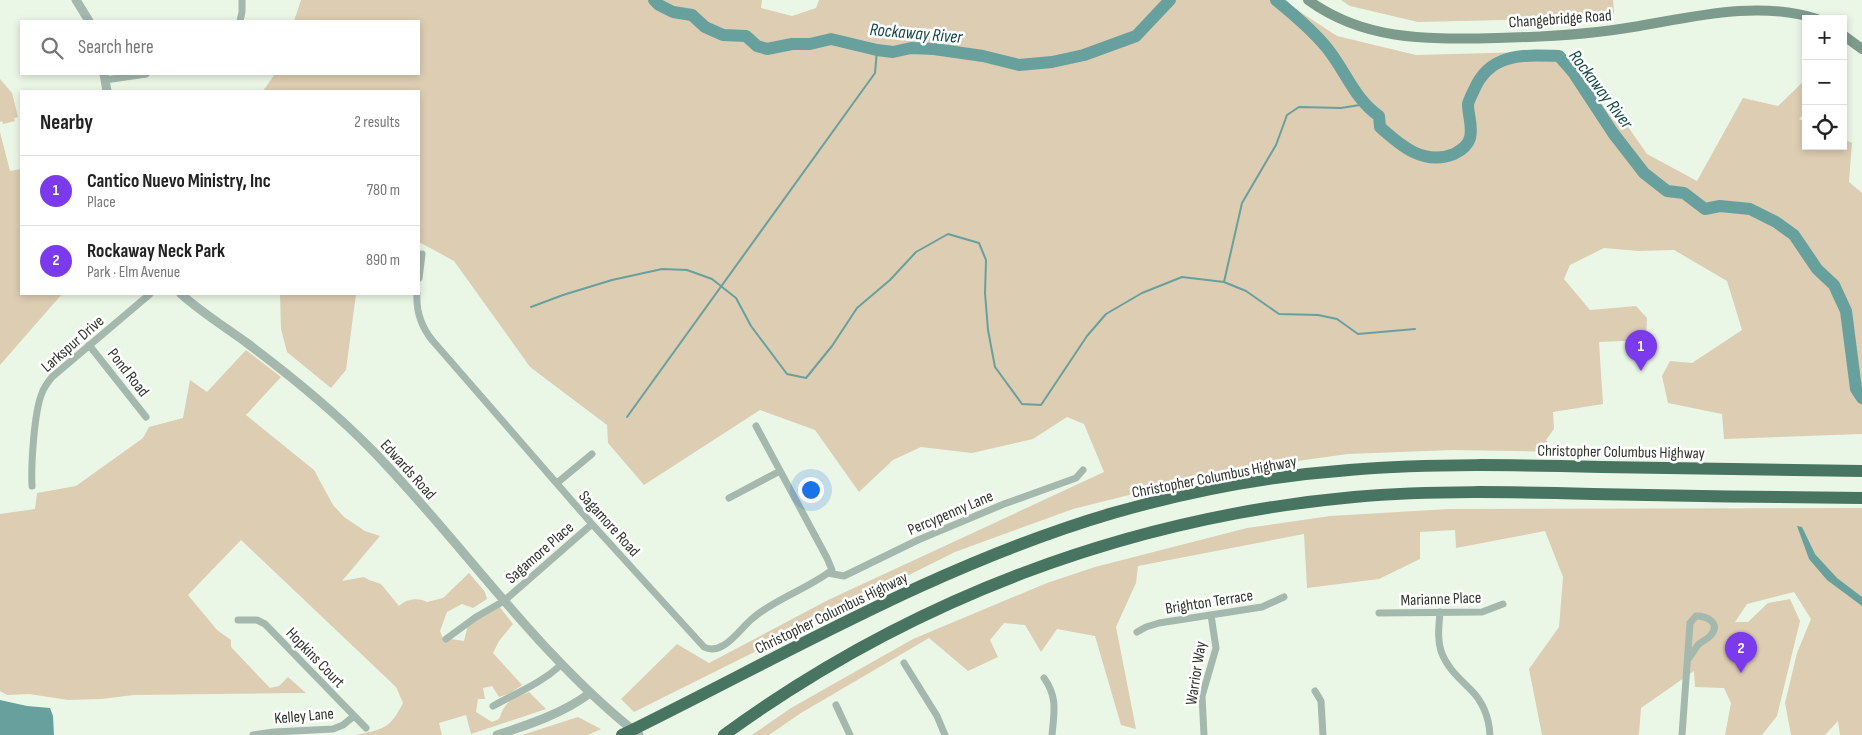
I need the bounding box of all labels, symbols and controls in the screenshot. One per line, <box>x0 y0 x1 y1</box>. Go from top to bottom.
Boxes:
street label: Changebridge Road <box>1508 6 1612 33</box>
map controls <box>1802 15 1847 150</box>
button: + <box>1802 15 1847 60</box>
water label: Rockaway River <box>869 19 964 48</box>
search box <box>20 20 420 75</box>
icon: search <box>38 34 66 62</box>
text: Search here <box>78 36 154 59</box>
water label: Rockaway River <box>1564 46 1638 133</box>
button: − <box>1802 60 1847 105</box>
button: locate <box>1802 105 1847 150</box>
text: Nearby <box>40 110 93 135</box>
text: 2 results <box>354 113 400 132</box>
text: Cantico Nuevo Ministry, Inc <box>87 170 271 193</box>
text: 1 <box>53 181 59 200</box>
text: 780 m <box>367 181 400 200</box>
text: Place <box>87 193 116 212</box>
text: Rockaway Neck Park <box>87 240 225 263</box>
text: 2 <box>52 251 60 270</box>
text: 890 m <box>366 251 400 270</box>
text: Park · Elm Avenue <box>87 263 180 282</box>
street label: Larkspur Drive <box>38 312 108 376</box>
pin: 1 <box>1625 330 1657 371</box>
street label: Pond Road <box>103 345 153 401</box>
street label: Edwards Road <box>376 436 440 504</box>
street label: Christopher Columbus Highway <box>1537 442 1705 463</box>
street label: Christopher Columbus Highway <box>1130 452 1298 503</box>
your location <box>798 477 824 503</box>
street label: Sagamore Road <box>574 487 643 561</box>
street label: Percypenny Lane <box>905 487 996 540</box>
street label: Sagamore Place <box>502 518 578 588</box>
street label: Christopher Columbus Highway <box>752 568 911 659</box>
street label: Brighton Terrace <box>1164 586 1254 619</box>
street label: Marianne Place <box>1400 589 1482 610</box>
street label: Hopkins Court <box>282 624 348 692</box>
pin: 2 <box>1725 632 1757 673</box>
street label: Warrior Way <box>1182 640 1211 706</box>
street label: Kelley Lane <box>274 704 335 729</box>

